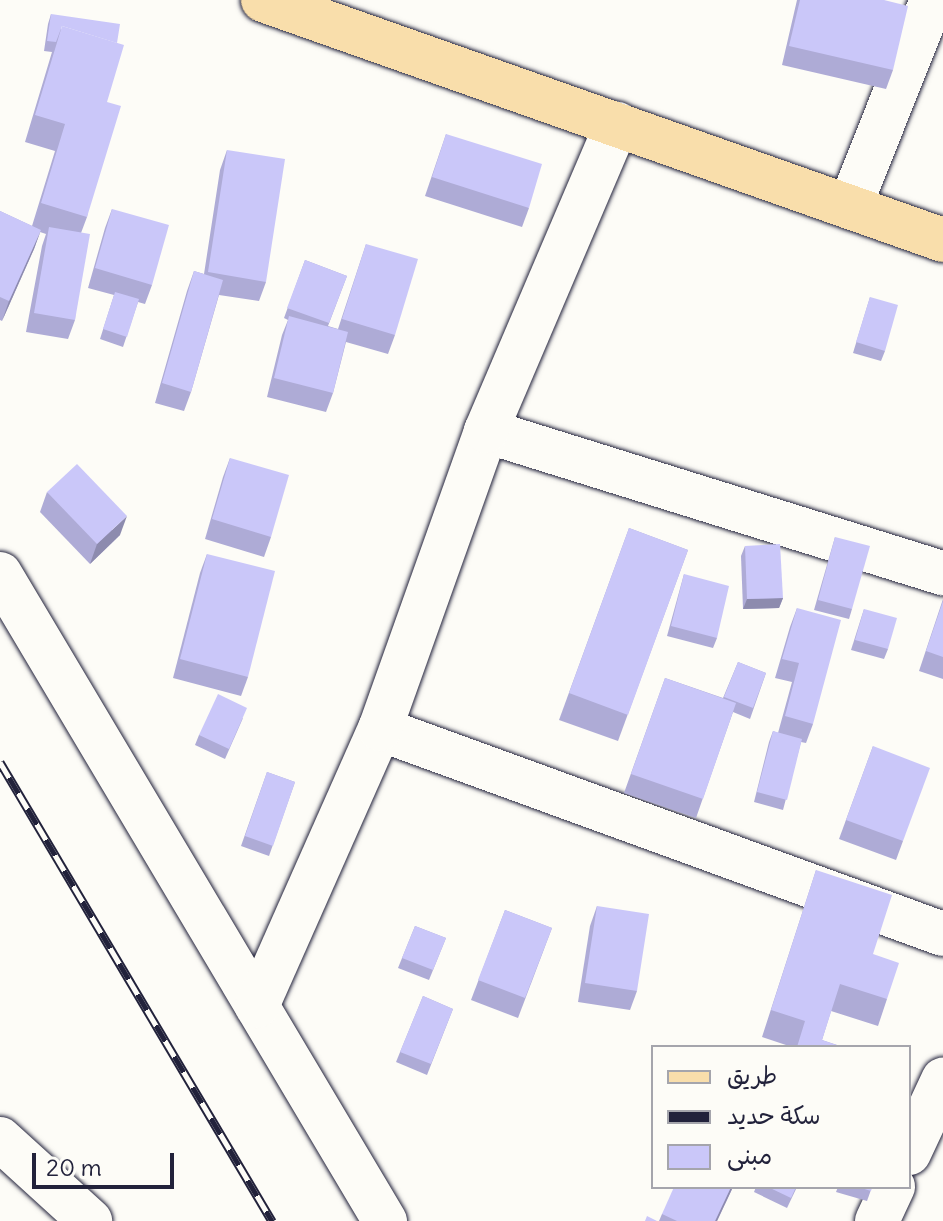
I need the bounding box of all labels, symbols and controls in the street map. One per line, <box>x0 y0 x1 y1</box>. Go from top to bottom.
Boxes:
legend <box>651 1045 911 1189</box>
text: طريق <box>727 1060 777 1090</box>
text: سكة حديد <box>727 1100 821 1130</box>
scale bar <box>36 1137 178 1187</box>
text: مبنى <box>727 1140 772 1170</box>
text: 20 m <box>46 1152 102 1182</box>

